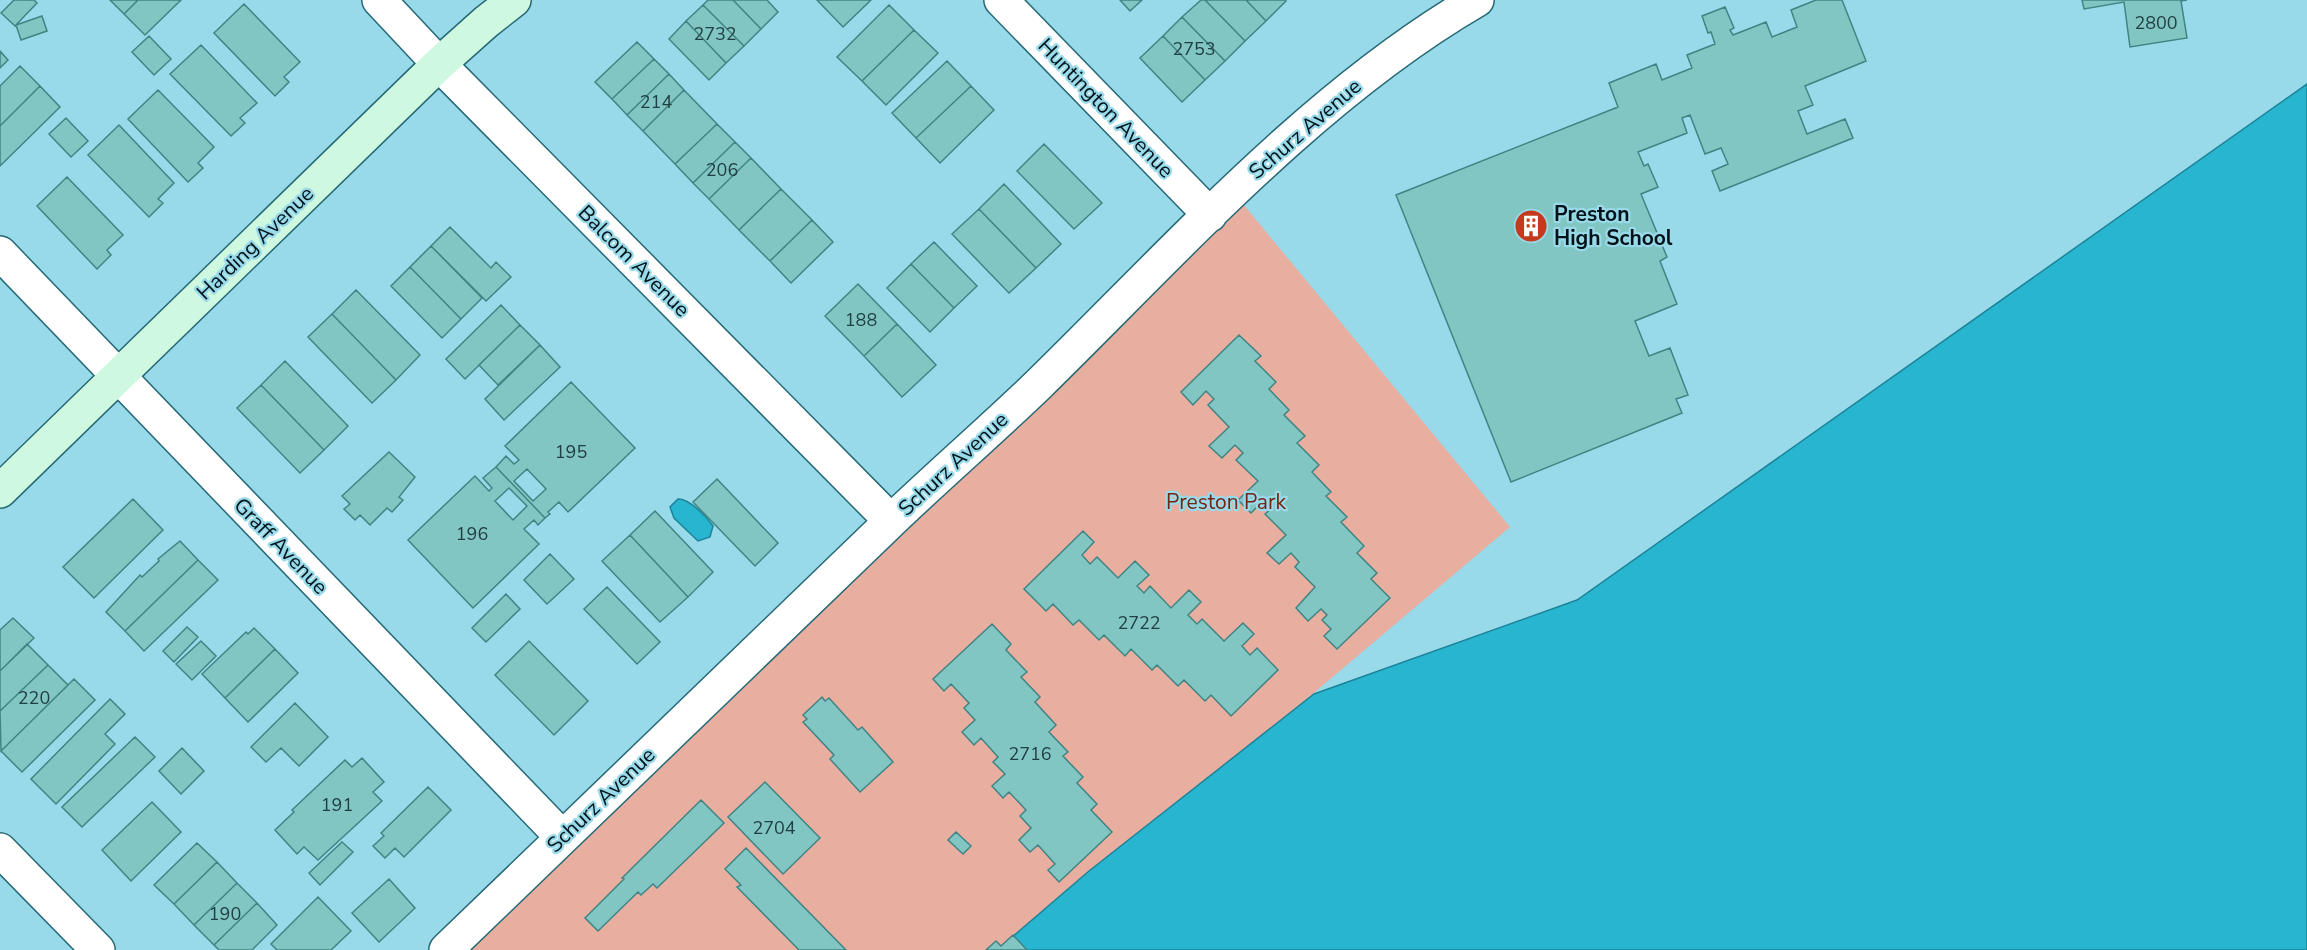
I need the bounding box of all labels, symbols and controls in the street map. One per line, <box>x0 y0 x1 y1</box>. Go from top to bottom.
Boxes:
house number: 2800 <box>2134 11 2178 35</box>
house number: 2732 <box>693 22 737 46</box>
street label: Huntington Avenue <box>1032 32 1180 184</box>
house number: 2753 <box>1172 37 1216 61</box>
street label: Schurz Avenue <box>1243 72 1367 186</box>
house number: 214 <box>640 90 672 114</box>
house number: 206 <box>706 158 738 182</box>
street label: Harding Avenue <box>190 180 320 306</box>
street label: Balcom Avenue <box>572 199 696 323</box>
place label: Preston High School <box>1554 200 1673 252</box>
building icon: Preston High School <box>1513 208 1549 244</box>
house number: 188 <box>845 308 877 332</box>
street label: Schurz Avenue <box>892 406 1014 522</box>
house number: 195 <box>555 440 587 464</box>
park label: Preston Park <box>1166 488 1286 516</box>
street label: Graff Avenue <box>228 492 334 600</box>
house number: 196 <box>456 522 488 546</box>
house number: 2722 <box>1117 611 1161 635</box>
house number: 220 <box>18 686 50 710</box>
street label: Schurz Avenue <box>541 741 661 859</box>
house number: 2716 <box>1008 742 1052 766</box>
house number: 191 <box>321 793 353 817</box>
house number: 2704 <box>752 816 796 840</box>
house number: 190 <box>209 902 241 926</box>

